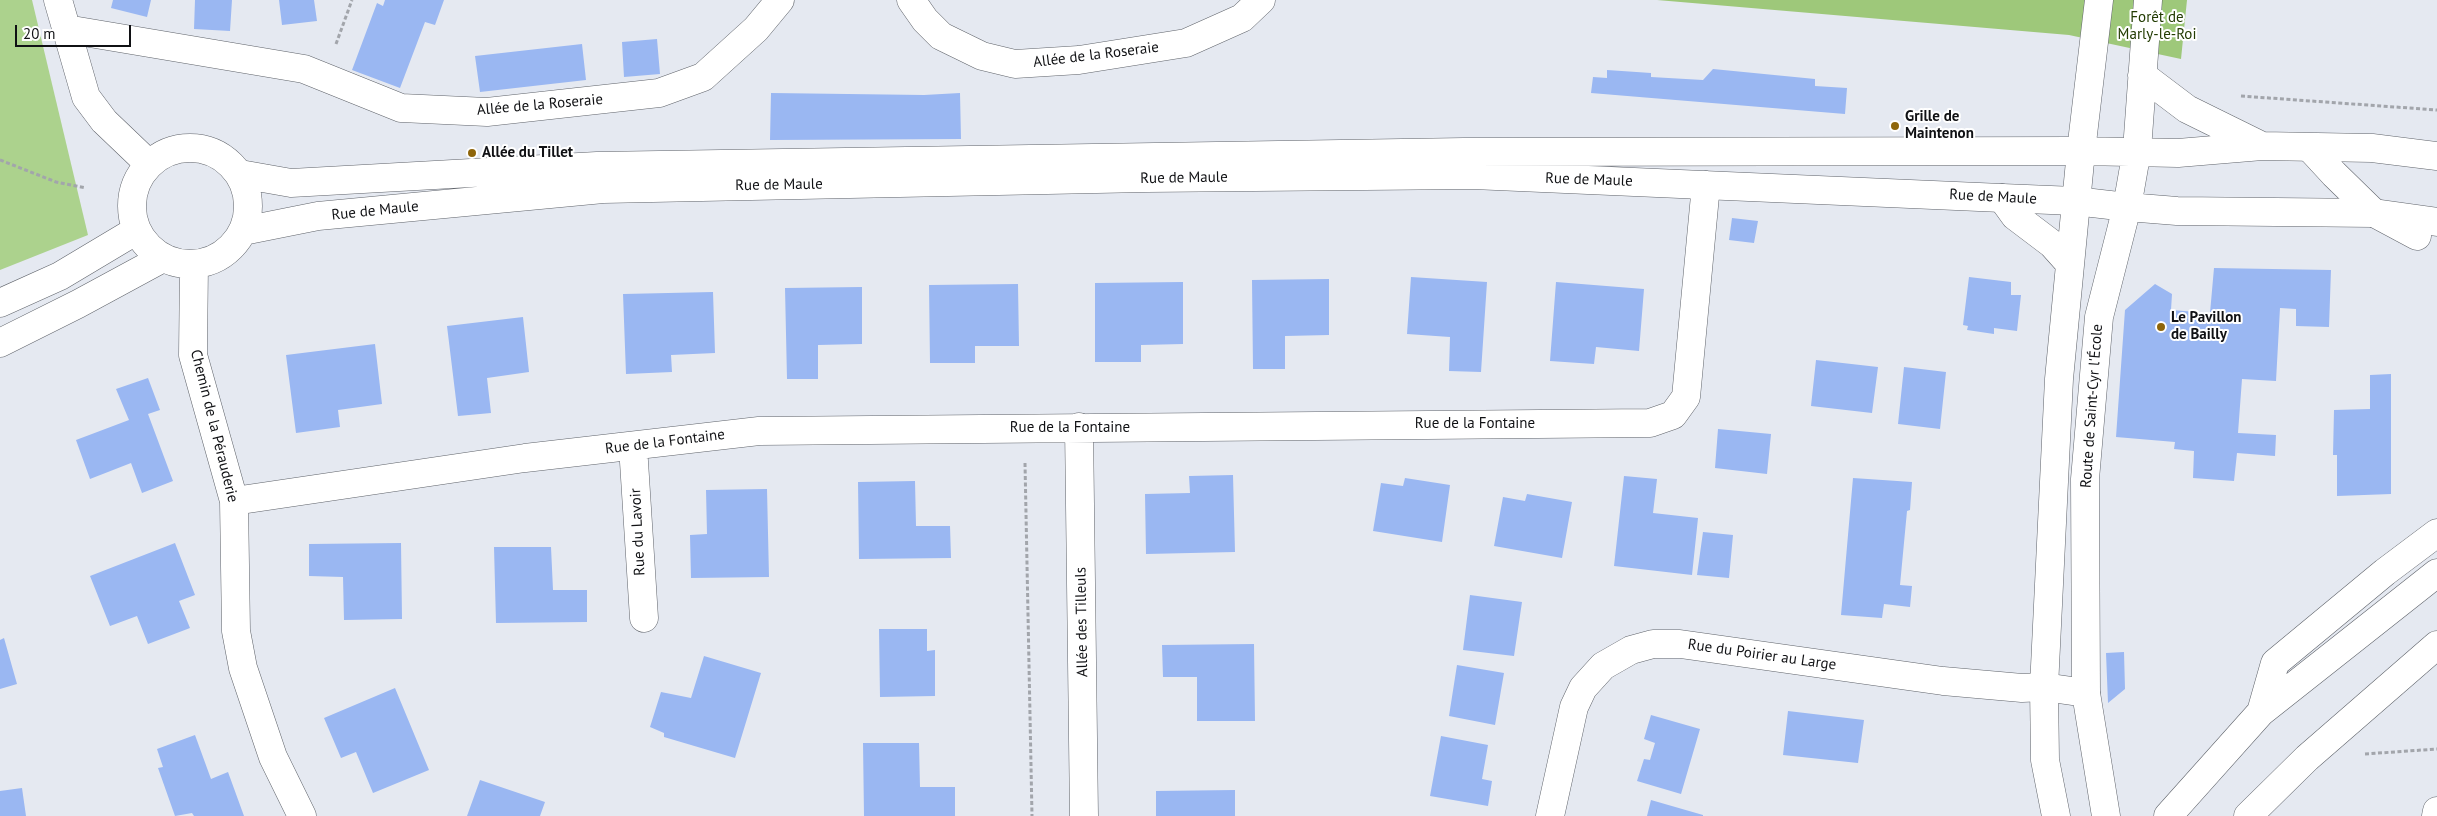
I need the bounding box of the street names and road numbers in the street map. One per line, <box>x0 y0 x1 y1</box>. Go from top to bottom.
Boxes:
street label: Allée de la Roseraie <box>1032 38 1160 72</box>
street label: Allée de la Roseraie <box>476 91 604 119</box>
street label: Rue de Maule <box>1140 168 1228 188</box>
street label: Rue de Maule <box>1545 169 1633 191</box>
street label: Rue de Maule <box>735 175 823 195</box>
street label: Rue de Maule <box>1949 186 2037 208</box>
street label: Rue de Maule <box>331 197 419 225</box>
street label: Route de Saint-Cyr l'École <box>2077 323 2107 489</box>
street label: Chemin de la Pérauderie <box>186 348 242 504</box>
street label: Rue de la Fontaine <box>1415 415 1535 433</box>
street label: Rue de la Fontaine <box>1010 419 1130 437</box>
street label: Rue de la Fontaine <box>604 426 726 458</box>
street label: Rue du Lavoir <box>627 488 649 576</box>
street label: Allée des Tilleuls <box>1072 567 1092 677</box>
street label: Rue du Poirier au Large <box>1687 636 1837 674</box>

